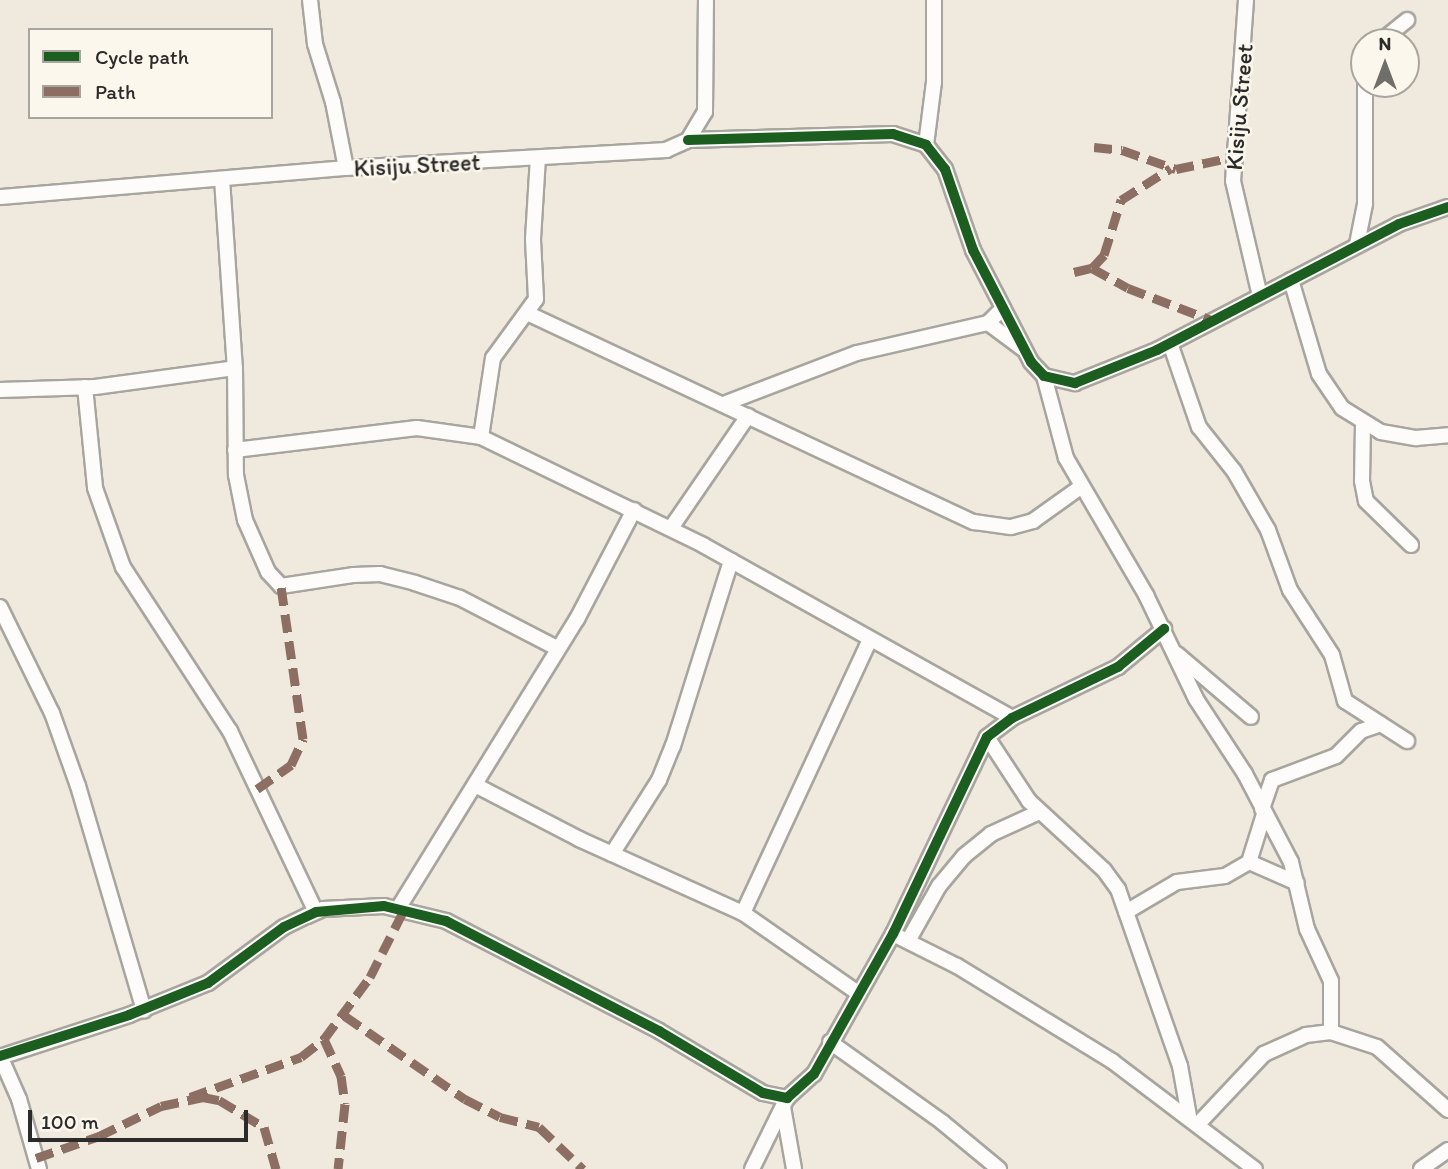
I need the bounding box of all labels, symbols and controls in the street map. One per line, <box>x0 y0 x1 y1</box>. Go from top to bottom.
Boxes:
legend <box>28 28 273 119</box>
north arrow <box>1350 28 1420 98</box>
text: N <box>1379 32 1391 55</box>
street label: Kisiju Street <box>1219 43 1259 171</box>
text: Cycle path <box>95 44 189 69</box>
text: Path <box>95 79 136 104</box>
street label: Kisiju Street <box>353 147 481 183</box>
scale bar <box>32 1096 252 1140</box>
text: 100 m <box>41 1109 99 1134</box>

